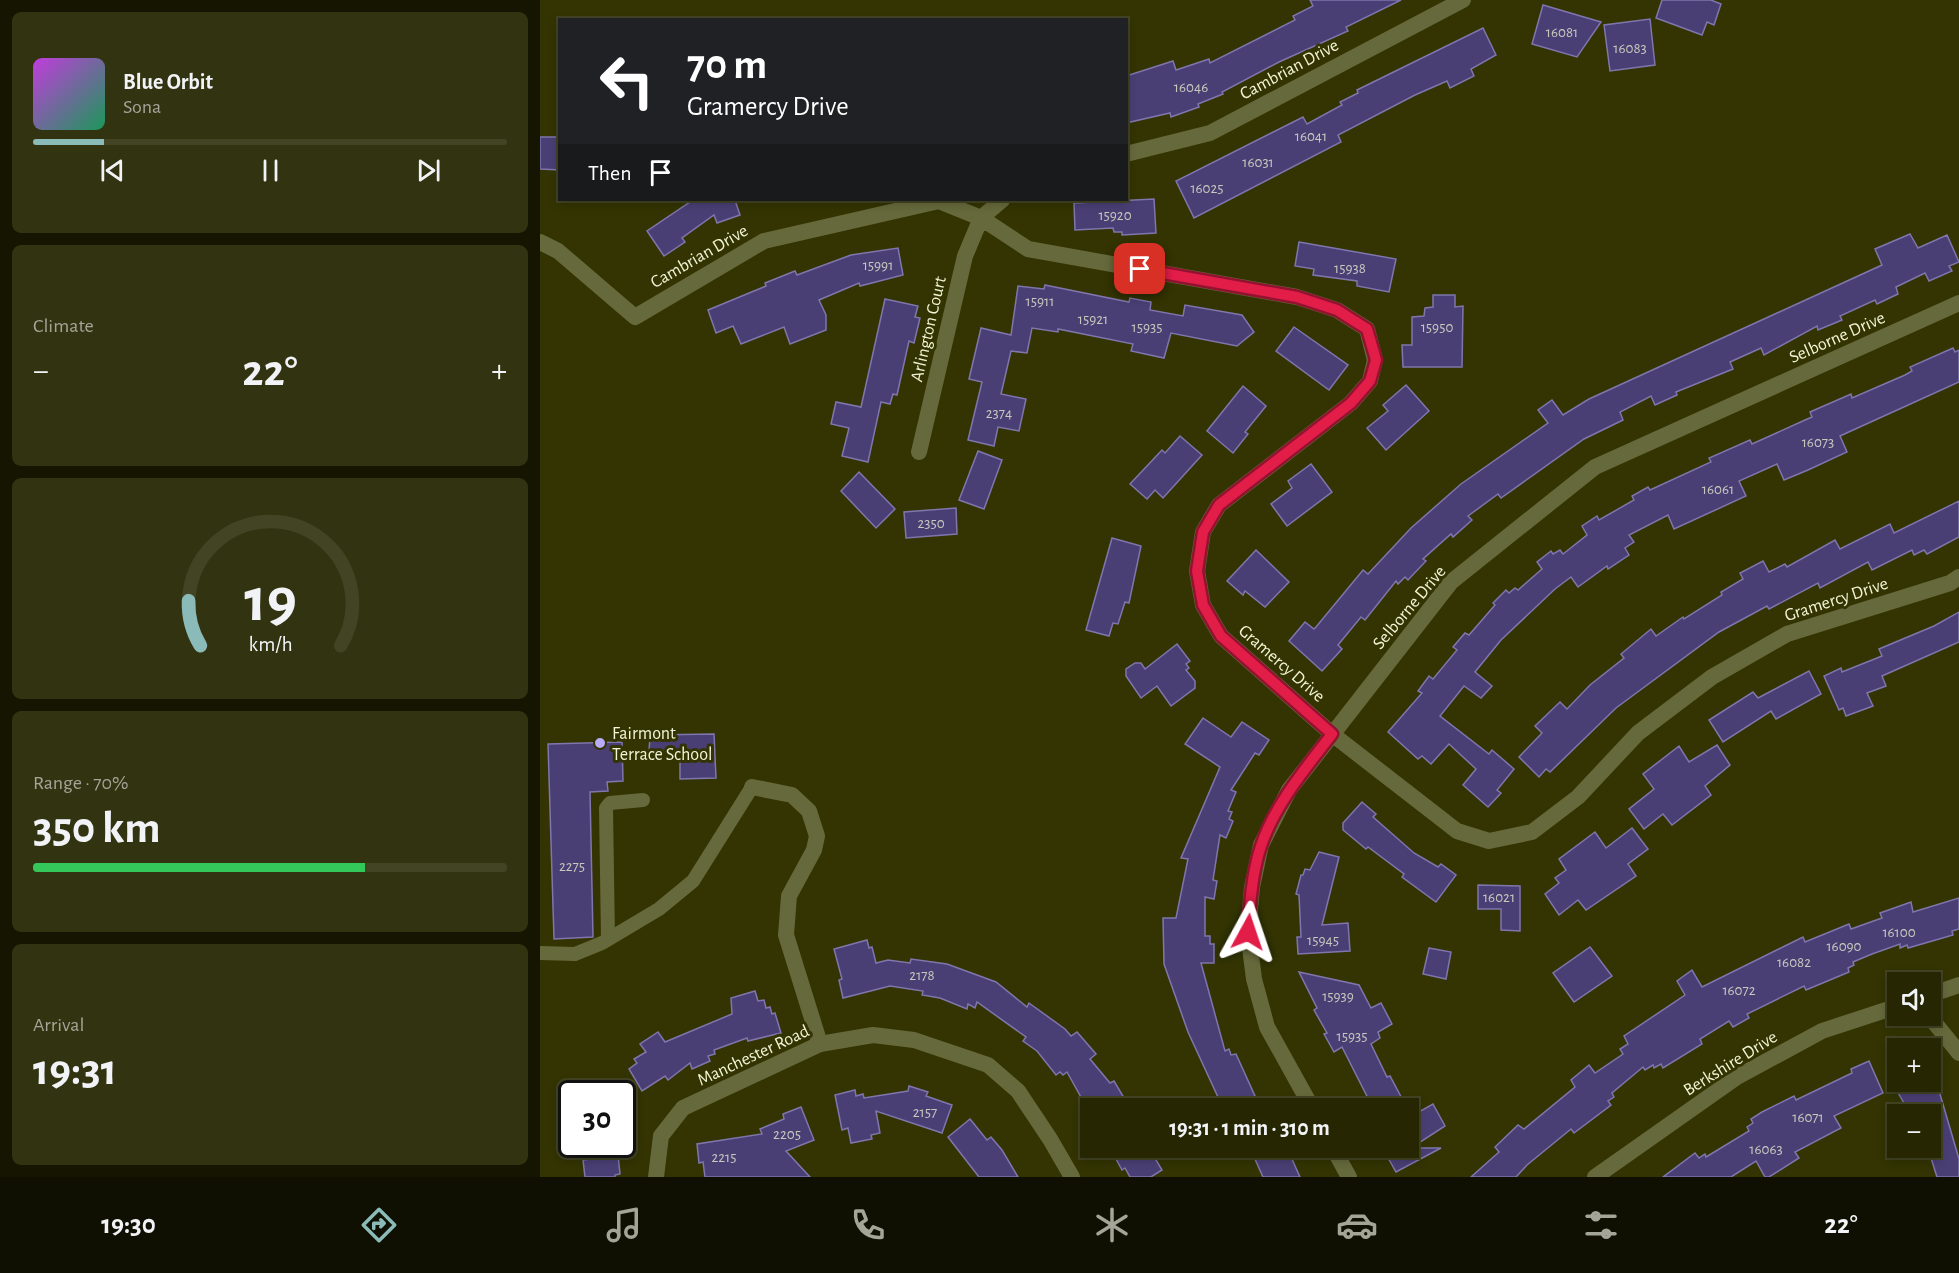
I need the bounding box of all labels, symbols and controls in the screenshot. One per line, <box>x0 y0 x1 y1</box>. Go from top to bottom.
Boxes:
house number: 16081 <box>1546 25 1578 40</box>
street label: Cambrian Drive <box>1237 36 1342 103</box>
house number: 16083 <box>1613 41 1647 56</box>
icon: left <box>588 42 666 120</box>
text: 70 m <box>687 44 767 86</box>
text: Blue Orbit <box>123 71 213 93</box>
house number: 16046 <box>1174 80 1208 95</box>
text: Gramercy Drive <box>687 93 849 120</box>
text: Sona <box>123 97 161 117</box>
house number: 16041 <box>1295 129 1327 144</box>
icon: previous <box>96 154 129 187</box>
icon: pause <box>254 154 287 187</box>
icon: next <box>412 154 445 187</box>
house number: 16031 <box>1242 155 1274 170</box>
icon: arrive <box>644 156 677 189</box>
text: Then <box>588 162 632 184</box>
house number: 16025 <box>1190 181 1224 196</box>
house number: 15920 <box>1098 208 1132 223</box>
street label: Cambrian Drive <box>648 222 751 292</box>
pin <box>1114 243 1165 294</box>
icon: arrive <box>1123 252 1156 285</box>
house number: 15991 <box>863 258 893 273</box>
house number: 15938 <box>1334 261 1366 276</box>
street label: Arlington Court <box>908 274 950 384</box>
house number: 15911 <box>1026 294 1054 309</box>
street label: Selborne Drive <box>1787 309 1888 367</box>
house number: 15921 <box>1078 312 1108 327</box>
text: Climate <box>33 316 94 336</box>
house number: 15935 <box>1132 320 1162 335</box>
house number: 15950 <box>1421 320 1453 335</box>
text: 22° <box>242 349 298 394</box>
text: − <box>33 355 49 388</box>
text: + <box>491 355 507 388</box>
house number: 2374 <box>986 406 1012 421</box>
house number: 16073 <box>1802 435 1834 450</box>
house number: 16061 <box>1702 482 1734 497</box>
house number: 2350 <box>917 516 945 531</box>
street label: Selborne Drive <box>1370 563 1450 653</box>
text: 19 <box>244 570 296 632</box>
street label: Gramercy Drive <box>1782 575 1890 625</box>
street label: Gramercy Drive <box>1235 622 1328 706</box>
text: km/h <box>248 634 292 655</box>
place label: Fairmont Terrace School <box>612 725 712 764</box>
marker: Fairmont Terrace School <box>593 736 607 750</box>
text: Range · 70% <box>33 773 129 793</box>
text: 350 km <box>33 806 161 851</box>
house number: 2275 <box>559 859 585 874</box>
house number: 16021 <box>1483 890 1515 905</box>
position arrow <box>1216 900 1280 964</box>
house number: 16100 <box>1882 925 1916 940</box>
house number: 15945 <box>1307 933 1339 948</box>
house number: 16090 <box>1826 939 1862 954</box>
house number: 16082 <box>1777 955 1811 970</box>
house number: 2178 <box>909 968 935 983</box>
map controls <box>1887 972 1941 1158</box>
button: sound <box>1887 972 1941 1026</box>
house number: 16072 <box>1722 983 1756 998</box>
house number: 15939 <box>1322 989 1354 1004</box>
text: Arrival <box>33 1015 84 1035</box>
street label: Manchester Road <box>695 1022 812 1090</box>
street label: Berkshire Drive <box>1681 1028 1781 1100</box>
house number: 15935 <box>1337 1029 1367 1044</box>
button: + <box>1887 1038 1941 1092</box>
text: 19:31 <box>33 1048 117 1093</box>
speed limit sign: 30 <box>558 1080 636 1158</box>
button: − <box>1887 1104 1941 1158</box>
house number: 2157 <box>913 1105 937 1120</box>
house number: 16071 <box>1792 1110 1824 1125</box>
text: 19:31 · 1 min · 310 m <box>1169 1117 1330 1139</box>
house number: 2205 <box>773 1127 801 1142</box>
house number: 16063 <box>1749 1142 1783 1157</box>
house number: 2215 <box>711 1150 737 1165</box>
icon: directions <box>358 1204 400 1246</box>
icon: music <box>603 1204 645 1246</box>
icon: phone <box>847 1204 889 1246</box>
icon: climate <box>1091 1204 1133 1246</box>
icon: car <box>1336 1204 1378 1246</box>
icon: filters <box>1580 1204 1622 1246</box>
text: 19:30 <box>101 1211 156 1238</box>
text: 22° <box>1824 1211 1858 1238</box>

